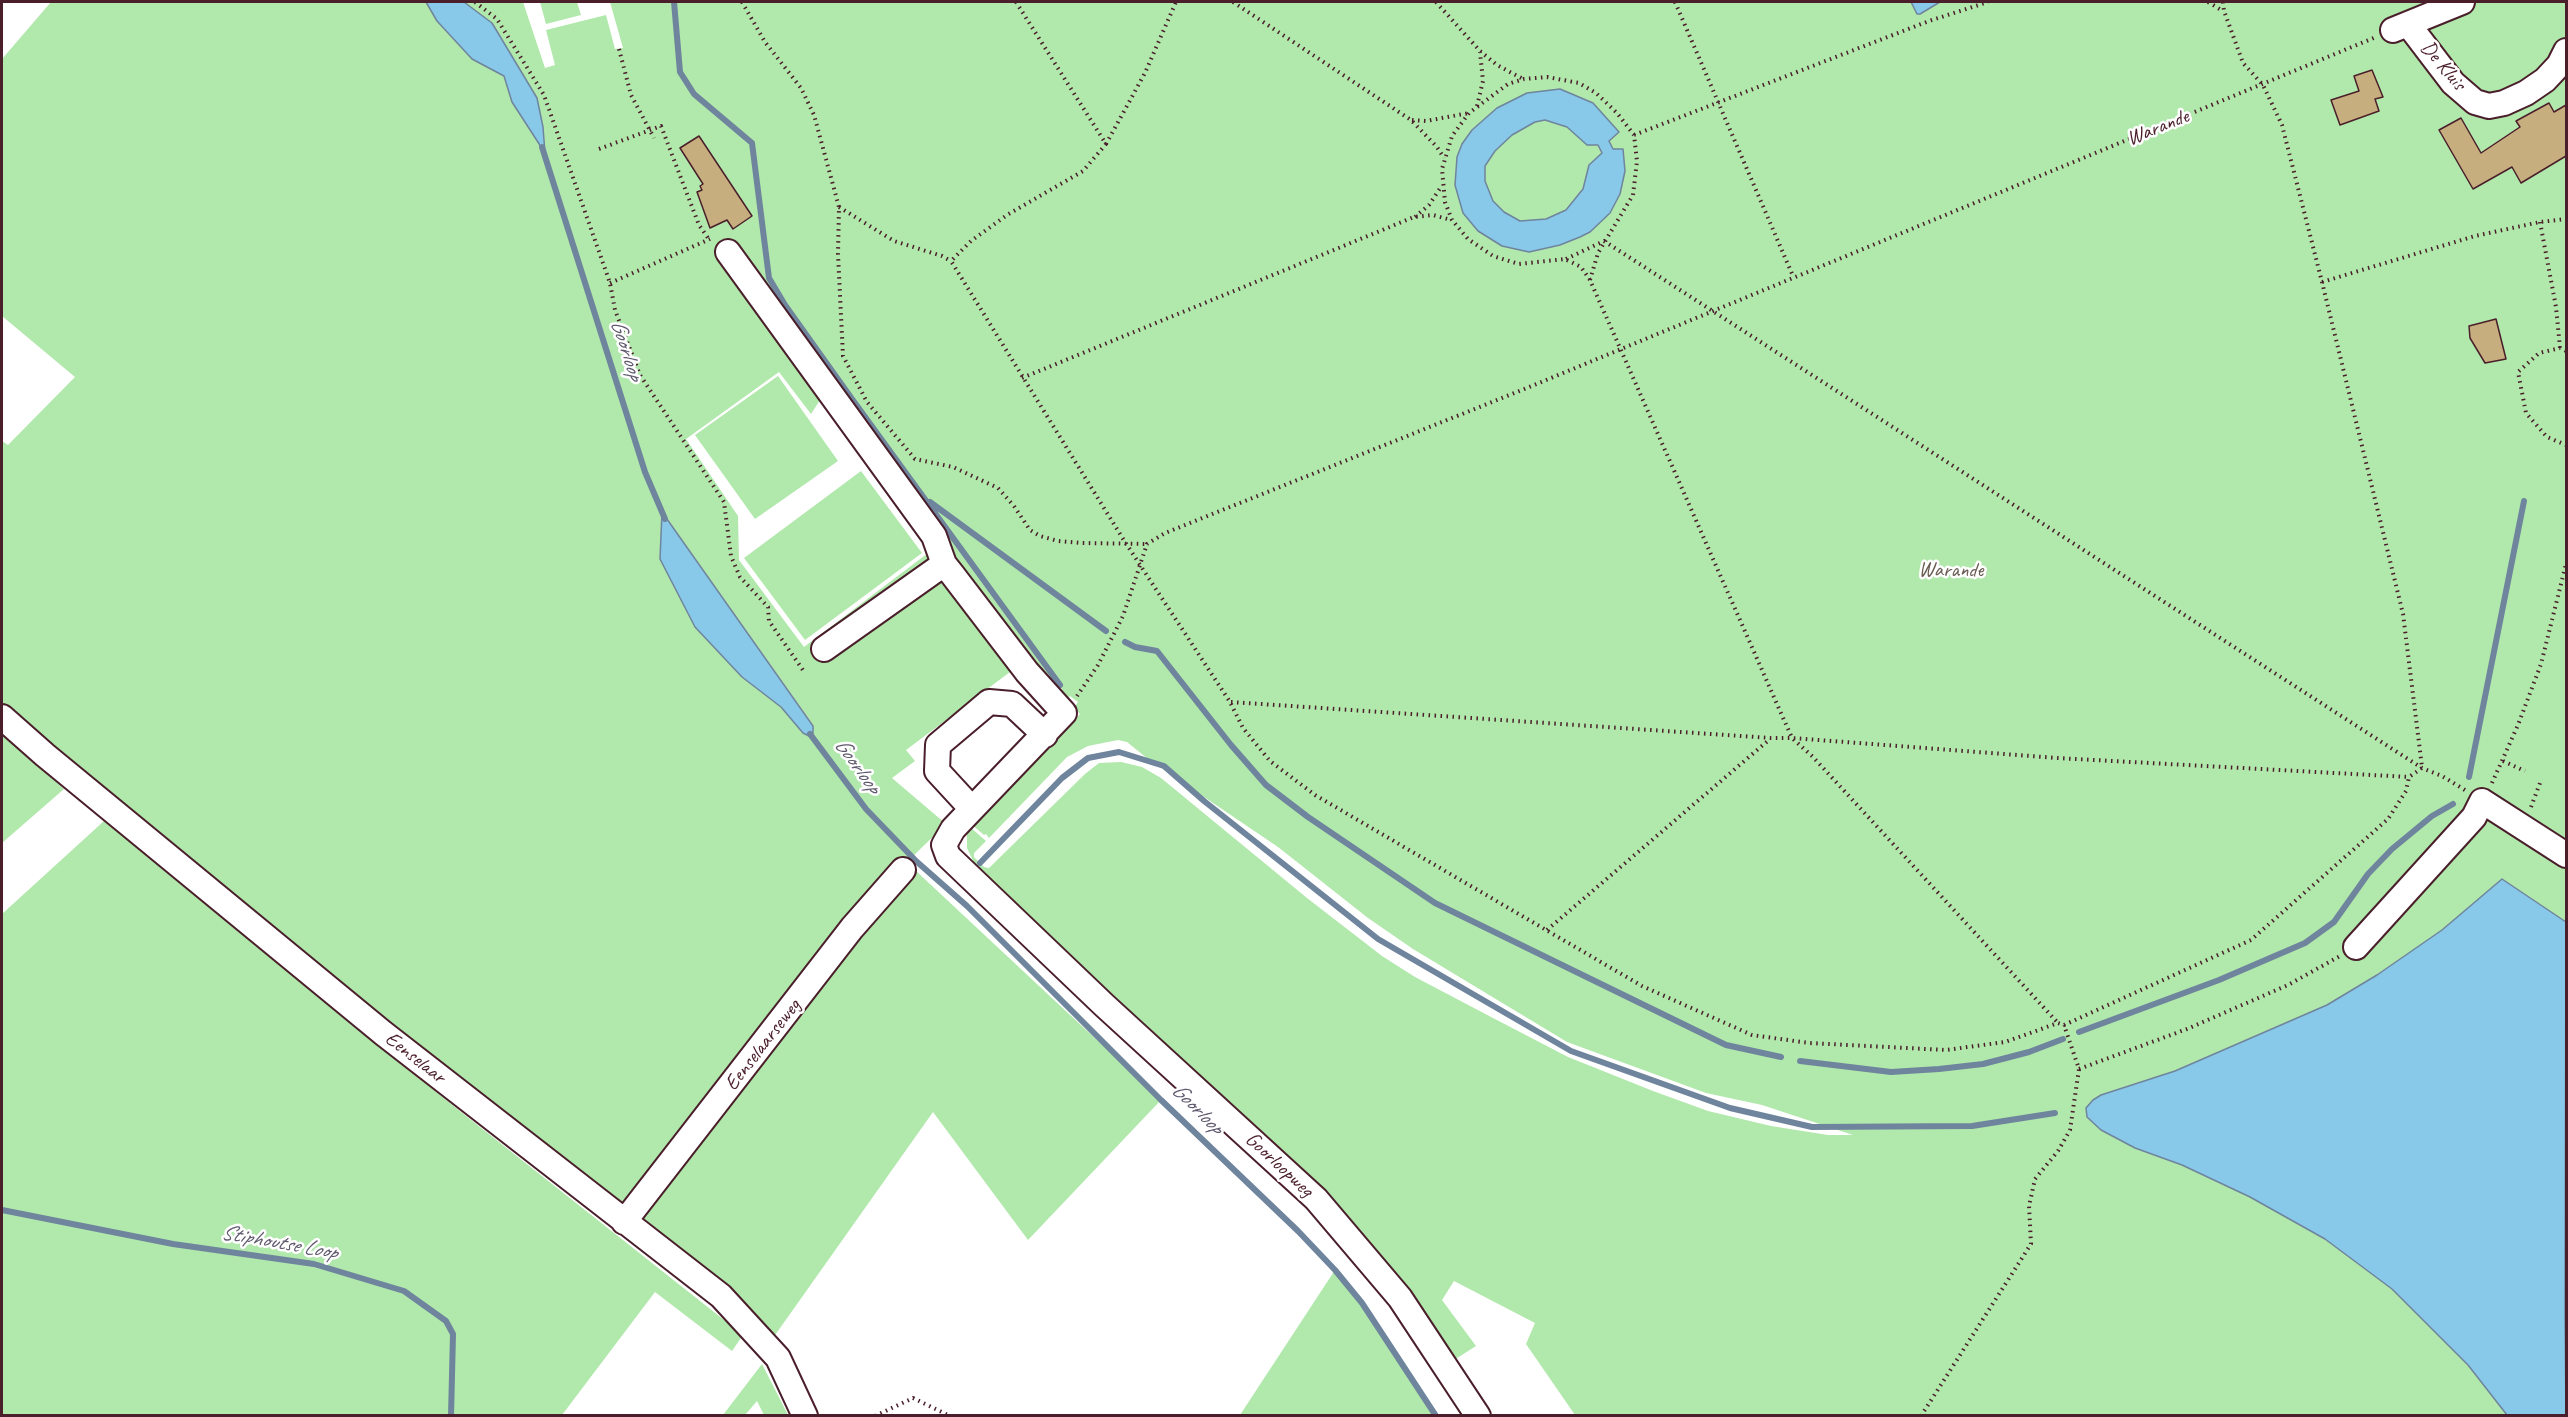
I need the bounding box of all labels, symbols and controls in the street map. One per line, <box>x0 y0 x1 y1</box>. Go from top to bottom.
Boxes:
street label: De Kluis <box>2415 36 2471 96</box>
street label: Warande <box>2123 104 2193 152</box>
water label: Goorloop <box>604 317 648 383</box>
park label: Warande <box>1919 557 1983 583</box>
water label: Goorloop <box>828 733 886 799</box>
street label: Eenselaarseweg <box>719 994 807 1096</box>
street label: Eenselaar <box>380 1026 450 1090</box>
water label: Goorloop <box>1166 1078 1228 1140</box>
street label: Goorloopweg <box>1240 1127 1318 1203</box>
water label: Stiphoutse Loop <box>219 1220 339 1266</box>

